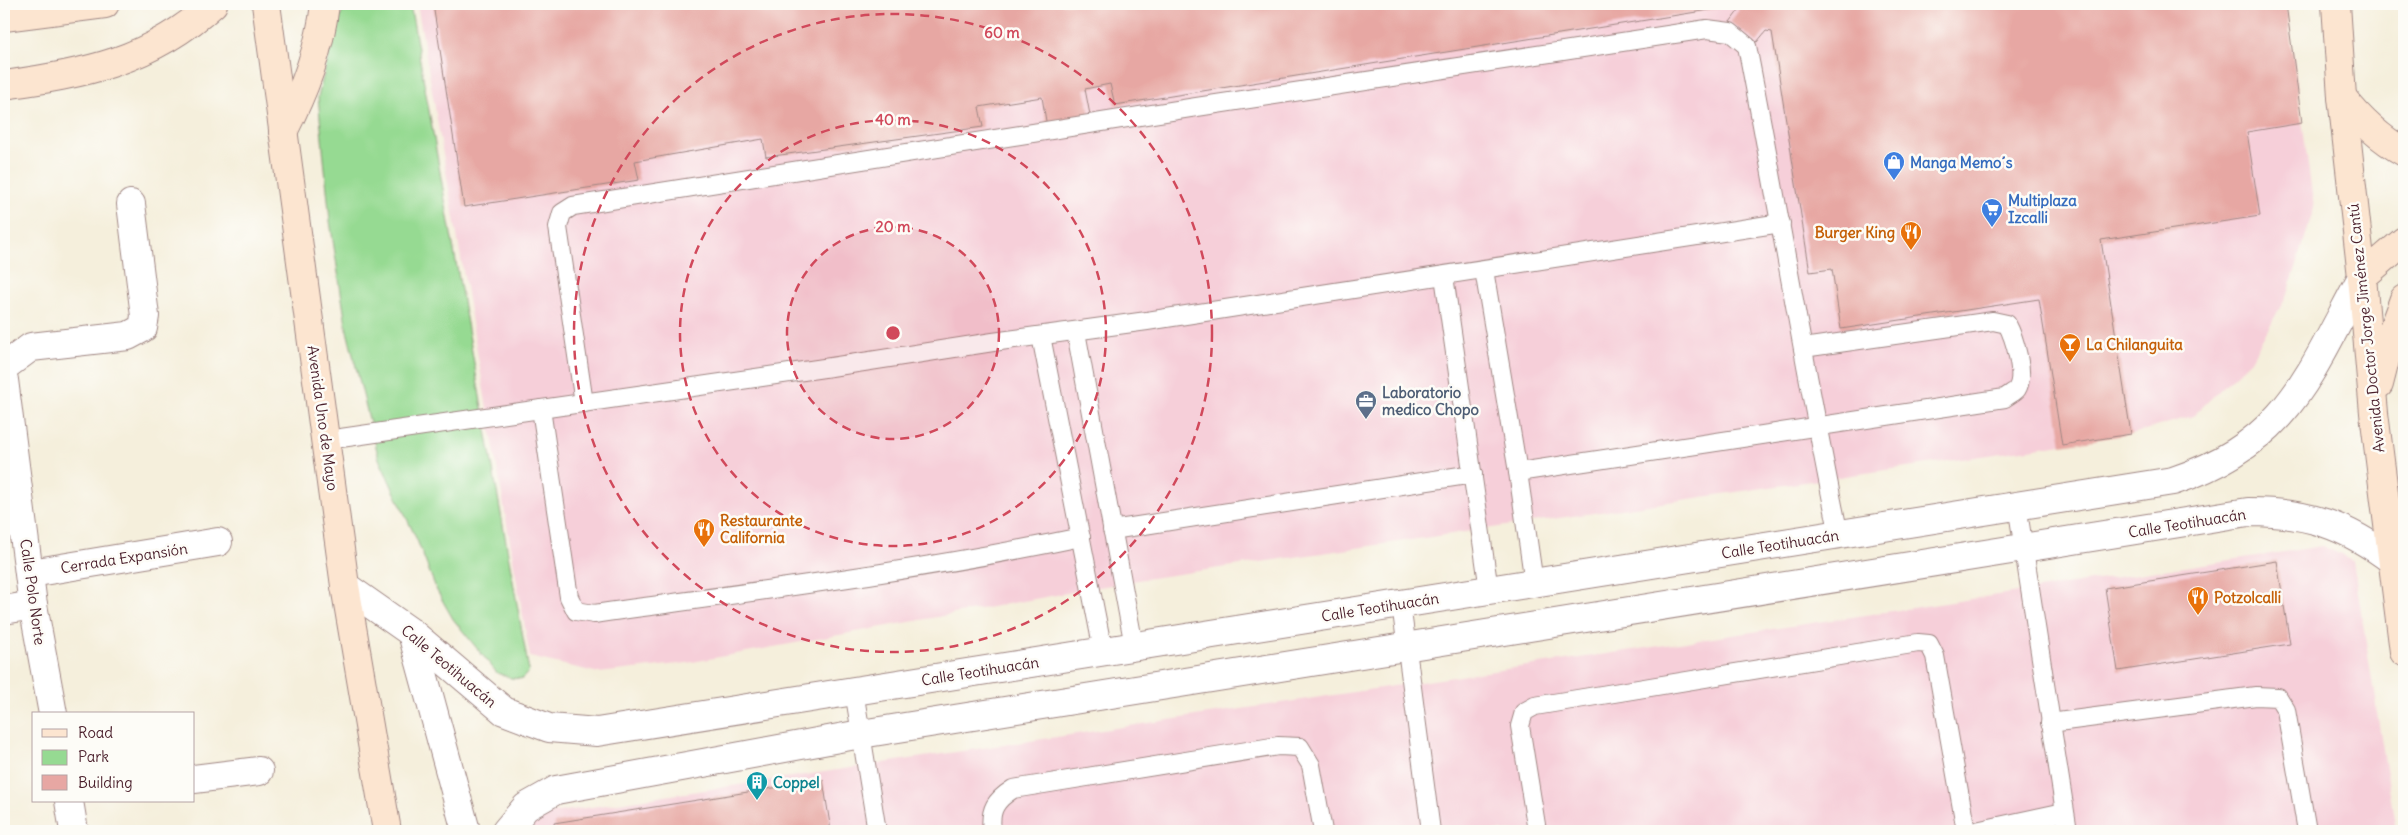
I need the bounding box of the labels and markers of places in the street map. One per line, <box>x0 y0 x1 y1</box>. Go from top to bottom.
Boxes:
shop icon: Manga Memo´s <box>1882 150 1906 181</box>
place label: Manga Memo´s <box>1910 153 2013 173</box>
place label: Multiplaza Izcalli <box>2008 191 2077 227</box>
supermarket icon: Multiplaza Izcalli <box>1980 197 2004 228</box>
restaurant icon: Burger King <box>1899 220 1923 251</box>
place label: Burger King <box>1815 223 1895 243</box>
centre of rings <box>884 324 902 342</box>
bar icon: La Chilanguita <box>2058 332 2082 363</box>
place label: La Chilanguita <box>2086 335 2183 355</box>
place label: Laboratorio medico Chopo <box>1382 383 1479 420</box>
office icon: Laboratorio medico Chopo <box>1354 389 1378 420</box>
place label: Restaurante California <box>720 511 803 547</box>
restaurant icon: Restaurante California <box>692 517 716 548</box>
restaurant icon: Potzolcalli <box>2186 585 2210 616</box>
place label: Potzolcalli <box>2214 588 2281 607</box>
building icon: Coppel <box>745 770 769 801</box>
place label: Coppel <box>773 773 820 793</box>

